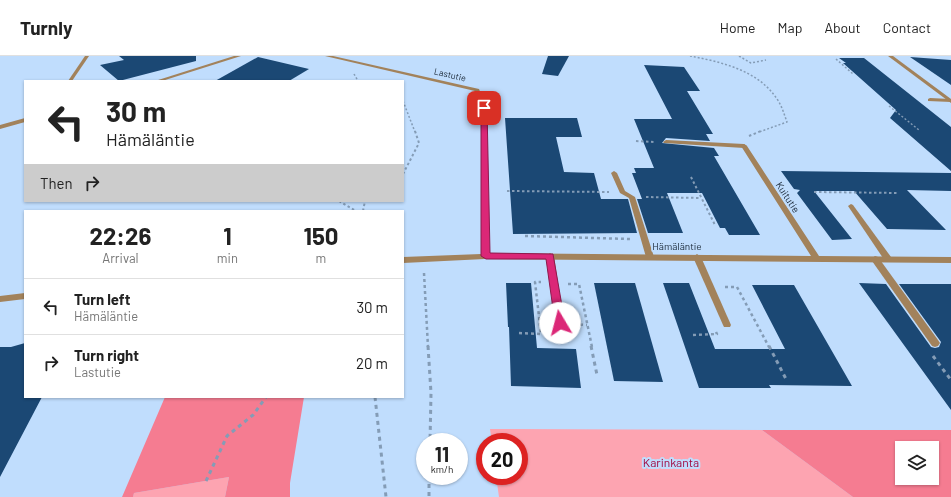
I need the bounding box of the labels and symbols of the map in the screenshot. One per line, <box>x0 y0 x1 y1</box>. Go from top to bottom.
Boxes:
street label: Lastutie <box>433 65 467 84</box>
pin <box>467 91 501 125</box>
street label: Kuitutie <box>774 179 802 215</box>
street label: Hämäläntie <box>652 240 702 252</box>
position arrow <box>539 302 581 344</box>
speed limit sign: 20 <box>476 433 528 485</box>
park label: Karinkanta <box>643 455 699 469</box>

